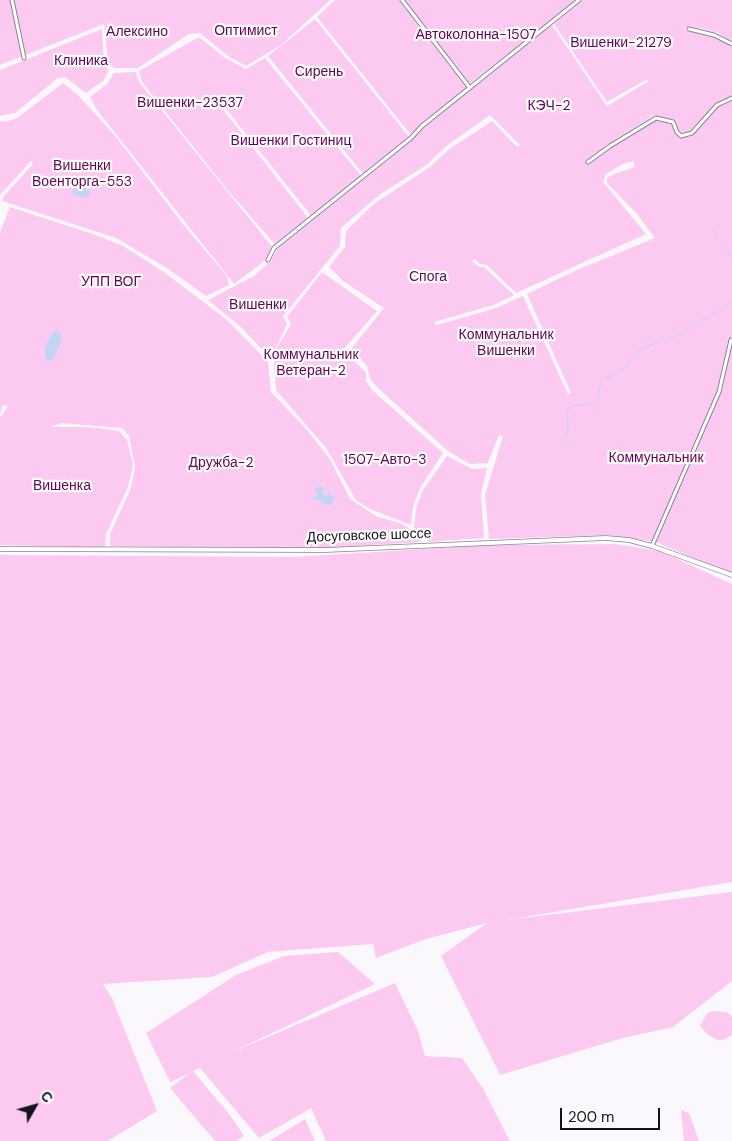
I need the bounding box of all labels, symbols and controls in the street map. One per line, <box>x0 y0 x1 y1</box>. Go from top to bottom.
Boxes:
park label: Оптимист <box>214 23 278 39</box>
park label: Алексино <box>106 24 168 40</box>
park label: Автоколонна-1507 <box>416 27 536 43</box>
park label: Вишенки-21279 <box>570 35 672 51</box>
park label: Клиника <box>54 53 108 69</box>
park label: Сирень <box>295 64 343 80</box>
park label: Вишенки-23537 <box>137 95 243 111</box>
park label: КЭЧ-2 <box>527 98 571 114</box>
park label: Вишенки Гостиниц <box>231 133 351 149</box>
park label: Вишенки Военторга-553 <box>32 158 132 190</box>
park label: Спога <box>409 269 447 285</box>
park label: УПП ВОГ <box>81 274 141 290</box>
park label: Вишенки <box>229 297 287 313</box>
park label: Коммунальник Вишенки <box>458 327 554 360</box>
park label: Коммунальник Ветеран-2 <box>263 347 359 380</box>
park label: Коммунальник <box>608 450 704 466</box>
park label: 1507-Авто-3 <box>343 452 427 468</box>
park label: Дружба-2 <box>189 455 253 471</box>
park label: Вишенка <box>33 478 91 494</box>
street label: Досуговское шоссе <box>306 525 432 547</box>
north arrow <box>10 1081 60 1131</box>
text: С <box>37 1087 57 1106</box>
scale bar <box>562 1098 662 1130</box>
text: 200 m <box>568 1107 614 1127</box>

